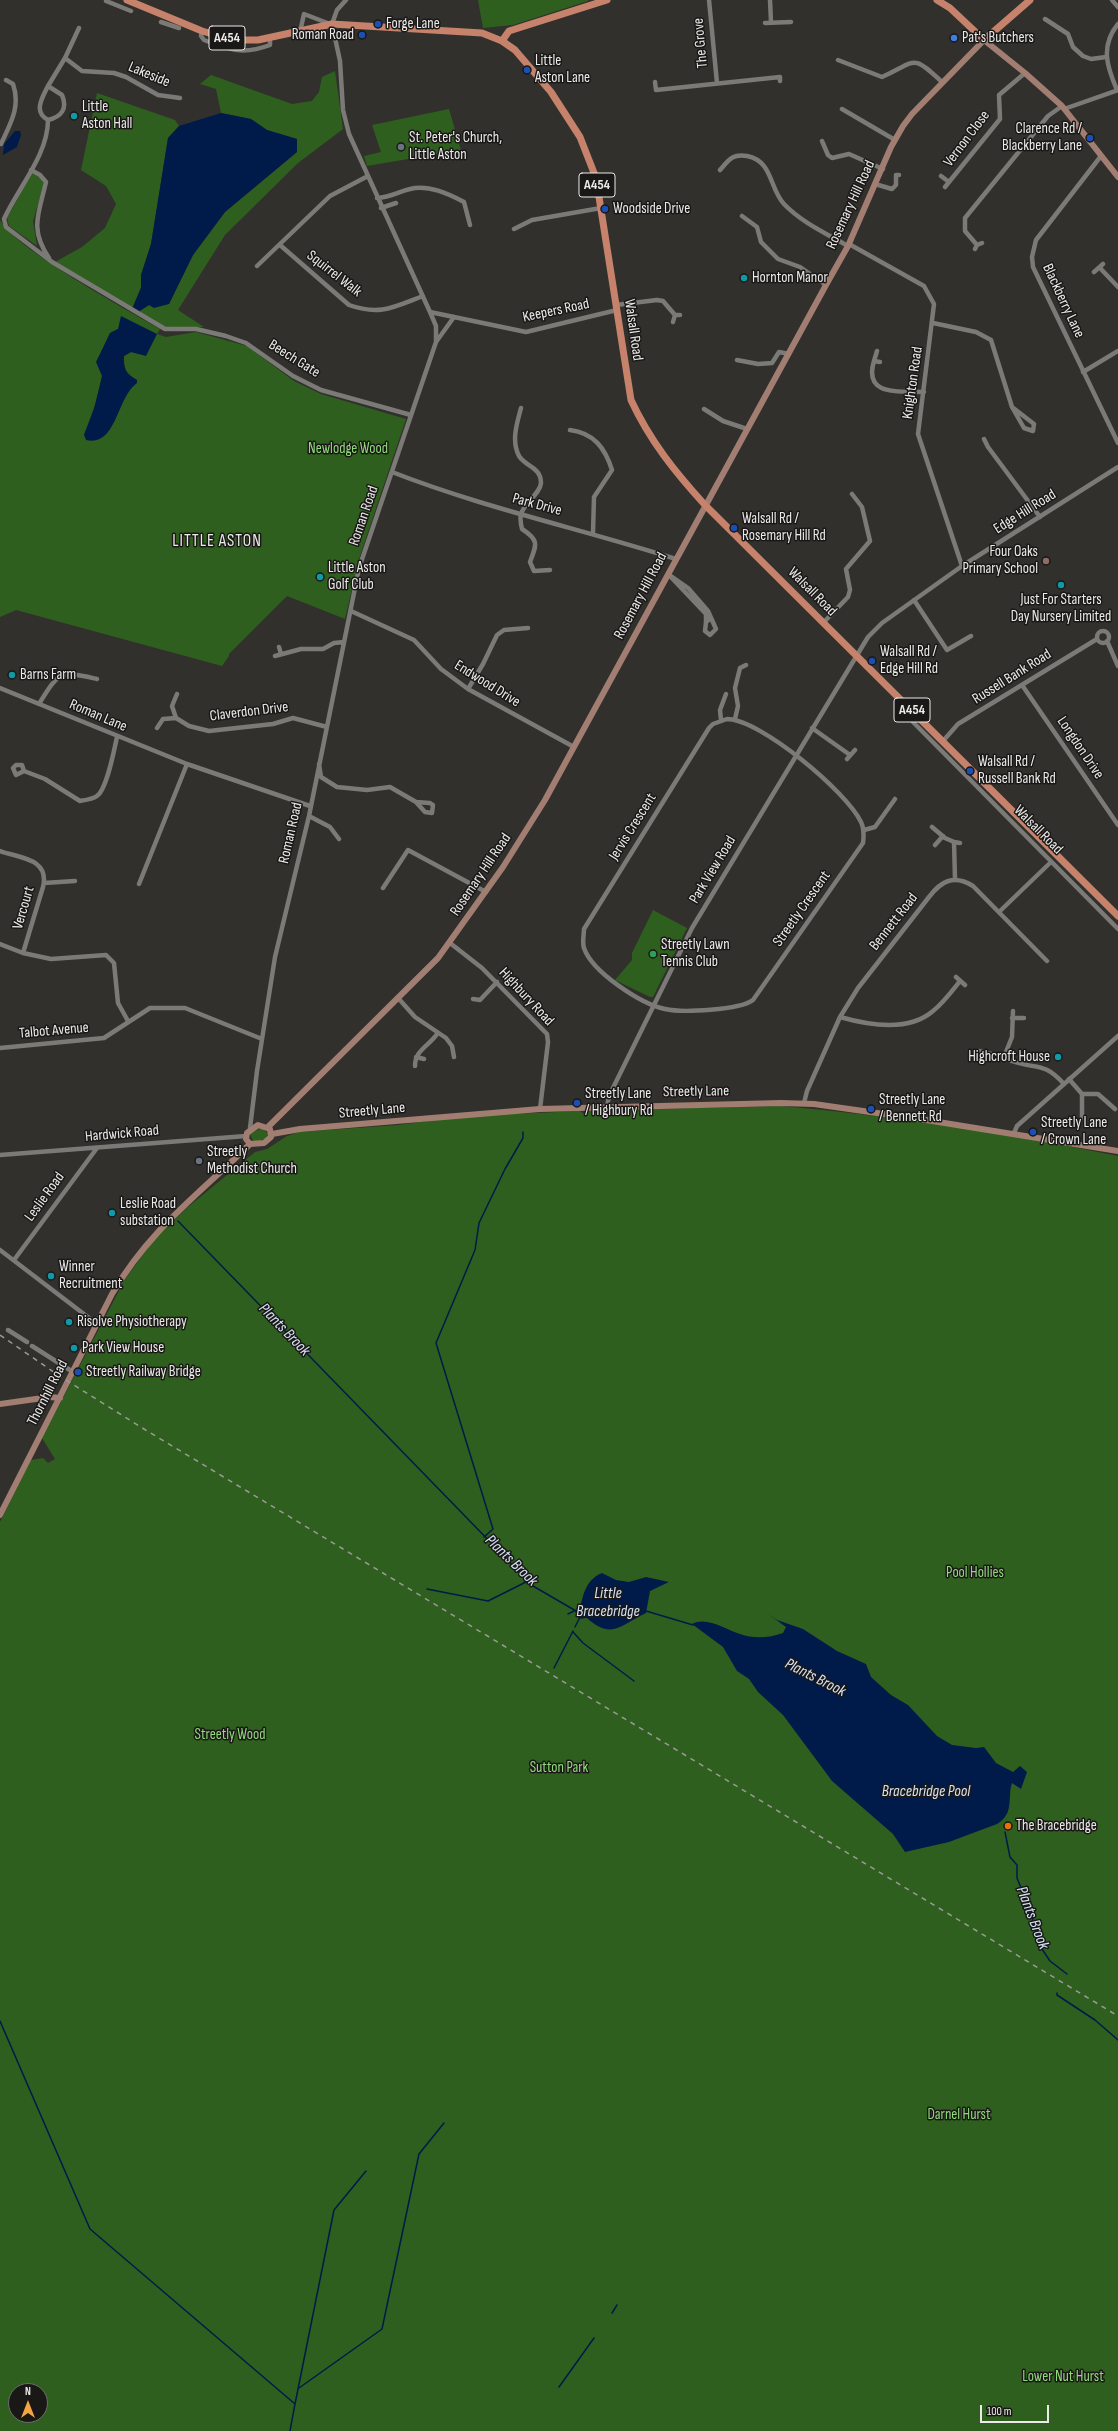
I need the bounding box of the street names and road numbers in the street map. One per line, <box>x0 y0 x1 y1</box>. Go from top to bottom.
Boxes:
street label: The Grove <box>690 17 712 69</box>
road number: A454 <box>209 26 245 50</box>
street label: Lakeside <box>126 58 172 92</box>
street label: Vernon Close <box>940 107 994 171</box>
street label: Rosemary Hill Road <box>823 158 879 252</box>
road number: A454 <box>579 173 615 197</box>
street label: Squirrel Walk <box>303 247 365 301</box>
street label: Blackberry Lane <box>1038 261 1088 341</box>
street label: Keepers Road <box>521 295 591 327</box>
street label: Walsall Road <box>620 298 646 362</box>
street label: Beech Gate <box>265 336 323 382</box>
street label: Knighton Road <box>899 346 927 420</box>
street label: Roman Road <box>345 484 383 548</box>
street label: Edge Hill Road <box>991 486 1059 538</box>
street label: Park Drive <box>510 490 564 520</box>
street label: Rosemary Hill Road <box>611 549 671 643</box>
street label: Walsall Road <box>784 564 840 620</box>
street label: Russell Bank Road <box>969 646 1055 708</box>
street label: Endwood Drive <box>451 657 523 711</box>
street label: Roman Lane <box>66 696 130 736</box>
street label: Claverdon Drive <box>209 698 289 726</box>
road number: A454 <box>894 698 930 722</box>
street label: Longdon Drive <box>1053 713 1107 783</box>
street label: Jervis Crescent <box>605 790 661 864</box>
street label: Roman Road <box>275 801 307 865</box>
street label: Walsall Road <box>1010 802 1066 858</box>
street label: Rosemary Hill Road <box>447 830 515 920</box>
street label: Park View Road <box>686 833 740 907</box>
street label: Streetly Crescent <box>769 868 835 950</box>
street label: Vercourt <box>9 884 39 932</box>
street label: Bennett Road <box>866 890 922 954</box>
street label: Highbury Road <box>495 964 557 1030</box>
street label: Talbot Avenue <box>18 1019 90 1043</box>
street label: Streetly Lane <box>663 1082 729 1102</box>
street label: Streetly Lane <box>338 1099 406 1123</box>
street label: Hardwick Road <box>84 1122 160 1146</box>
street label: Leslie Road <box>21 1169 69 1225</box>
street label: Thornhill Road <box>24 1357 72 1429</box>

